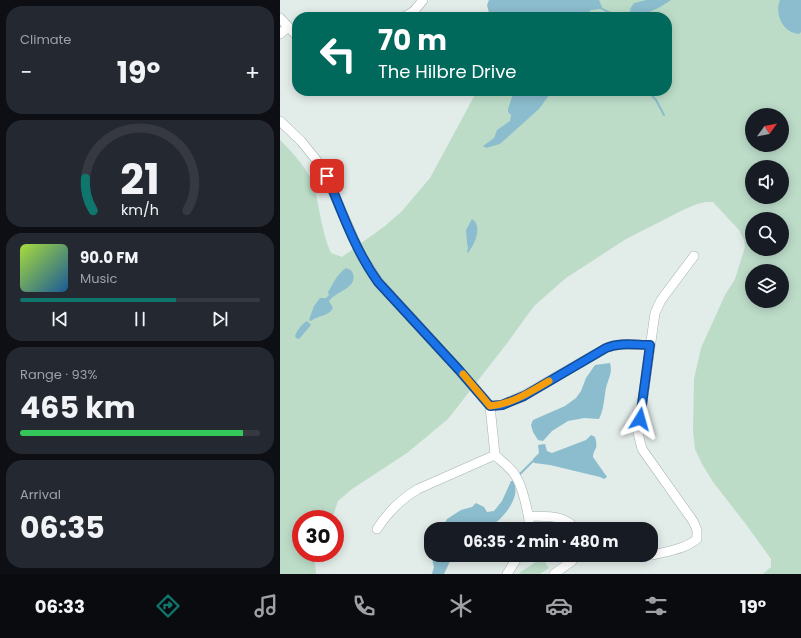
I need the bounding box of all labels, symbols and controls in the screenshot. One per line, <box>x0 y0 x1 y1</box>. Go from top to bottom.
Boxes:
text: 70 m <box>378 21 447 60</box>
icon: left <box>312 28 364 80</box>
text: Climate <box>20 30 71 49</box>
text: 19° <box>117 51 160 94</box>
text: − <box>20 57 32 88</box>
text: + <box>245 57 260 88</box>
text: The Hilbre Drive <box>378 59 517 84</box>
north arrow <box>745 108 789 152</box>
map controls <box>745 108 789 308</box>
text: 21 <box>120 150 160 209</box>
pin <box>310 159 344 193</box>
button: sound <box>745 160 789 204</box>
icon: arrive <box>316 165 338 187</box>
text: km/h <box>121 200 159 220</box>
button: search <box>745 212 789 256</box>
text: 90.0 FM <box>80 247 138 268</box>
button: layers <box>745 264 789 308</box>
text: Music <box>80 269 117 288</box>
icon: previous <box>49 308 71 330</box>
icon: pause <box>129 308 151 330</box>
icon: next <box>209 308 231 330</box>
text: Range · 93% <box>20 365 97 384</box>
text: 465 km <box>20 386 136 429</box>
position arrow <box>619 398 661 440</box>
text: Arrival <box>20 485 61 504</box>
text: 06:35 <box>20 506 105 549</box>
speed limit sign: 30 <box>292 510 344 562</box>
text: 06:35 · 2 min · 480 m <box>464 531 619 552</box>
icon: directions <box>154 592 182 620</box>
icon: music <box>252 592 280 620</box>
icon: phone <box>350 592 378 620</box>
icon: climate <box>447 592 475 620</box>
icon: car <box>545 592 573 620</box>
icon: filters <box>642 592 670 620</box>
text: 06:33 <box>35 594 85 619</box>
text: 19° <box>740 594 766 619</box>

